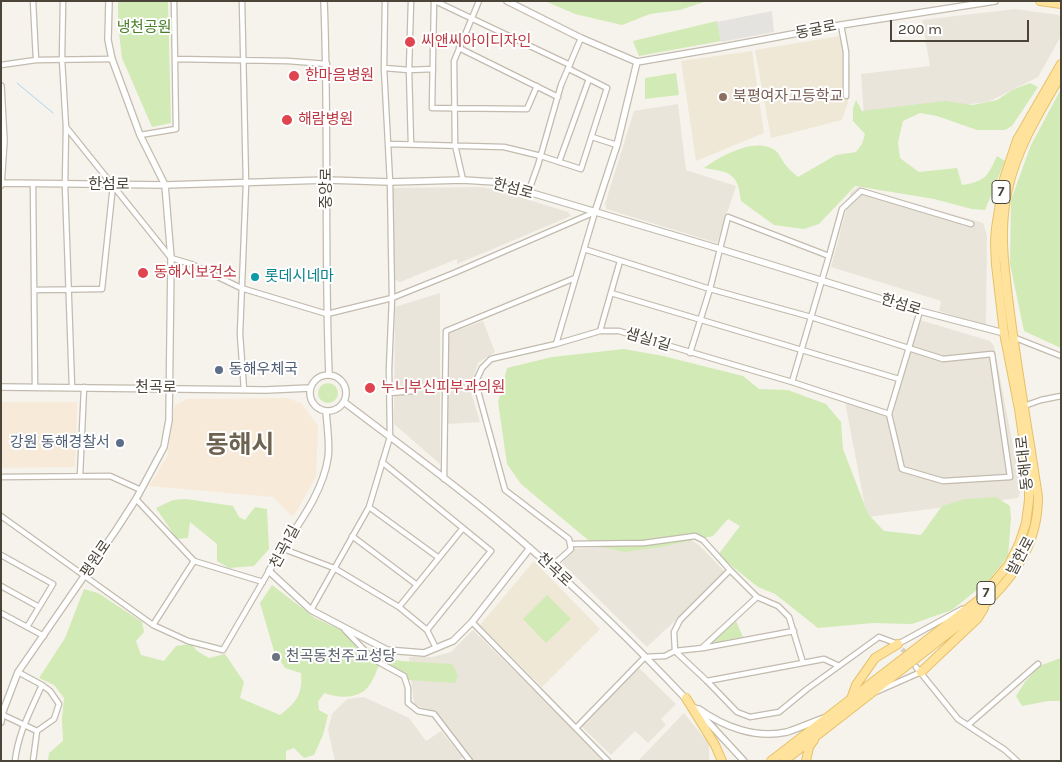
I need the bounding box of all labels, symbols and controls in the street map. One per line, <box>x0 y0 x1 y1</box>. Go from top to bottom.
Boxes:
scale bar <box>892 10 1031 42</box>
street label: 동굴로 <box>794 17 838 43</box>
park label: 냉천공원 <box>116 19 172 37</box>
text: 200 m <box>898 20 942 38</box>
place label: 씨앤씨아이디자인 <box>421 33 531 51</box>
marker: 씨앤씨아이디자인 <box>403 35 417 49</box>
place label: 한마음병원 <box>305 67 374 85</box>
marker: 한마음병원 <box>287 69 301 83</box>
place label: 북평여자고등학교 <box>733 88 843 106</box>
marker: 북평여자고등학교 <box>717 91 729 103</box>
place label: 해람병원 <box>298 111 353 129</box>
marker: 해람병원 <box>280 113 294 127</box>
street label: 중앙로 <box>318 167 336 209</box>
street label: 한섬로 <box>491 175 535 203</box>
street label: 한섬로 <box>88 176 130 194</box>
road number: 7 <box>992 180 1010 203</box>
place label: 동해시보건소 <box>154 264 237 282</box>
marker: 동해시보건소 <box>136 266 150 280</box>
place label: 롯데시네마 <box>265 268 334 286</box>
marker: 롯데시네마 <box>249 271 261 283</box>
street label: 한섬로 <box>879 290 923 320</box>
street label: 샘실1길 <box>623 325 673 355</box>
place label: 동해우체국 <box>229 361 298 379</box>
marker: 동해우체국 <box>213 364 225 376</box>
street label: 천곡로 <box>135 379 177 397</box>
place label: 누니부신피부과의원 <box>381 379 505 397</box>
marker: 누니부신피부과의원 <box>363 381 377 395</box>
district label: 동해시 <box>206 431 274 461</box>
place label: 강원 동해경찰서 <box>10 434 110 452</box>
street label: 동해대로 <box>1013 435 1037 491</box>
marker: 강원 동해경찰서 <box>114 437 126 449</box>
street label: 천곡1길 <box>266 522 304 572</box>
street label: 발한로 <box>1003 533 1039 579</box>
street label: 평원로 <box>77 537 115 581</box>
street label: 천곡로 <box>533 549 575 591</box>
road number: 7 <box>977 582 995 604</box>
place label: 천곡동천주교성당 <box>286 648 396 666</box>
marker: 천곡동천주교성당 <box>270 651 282 663</box>

